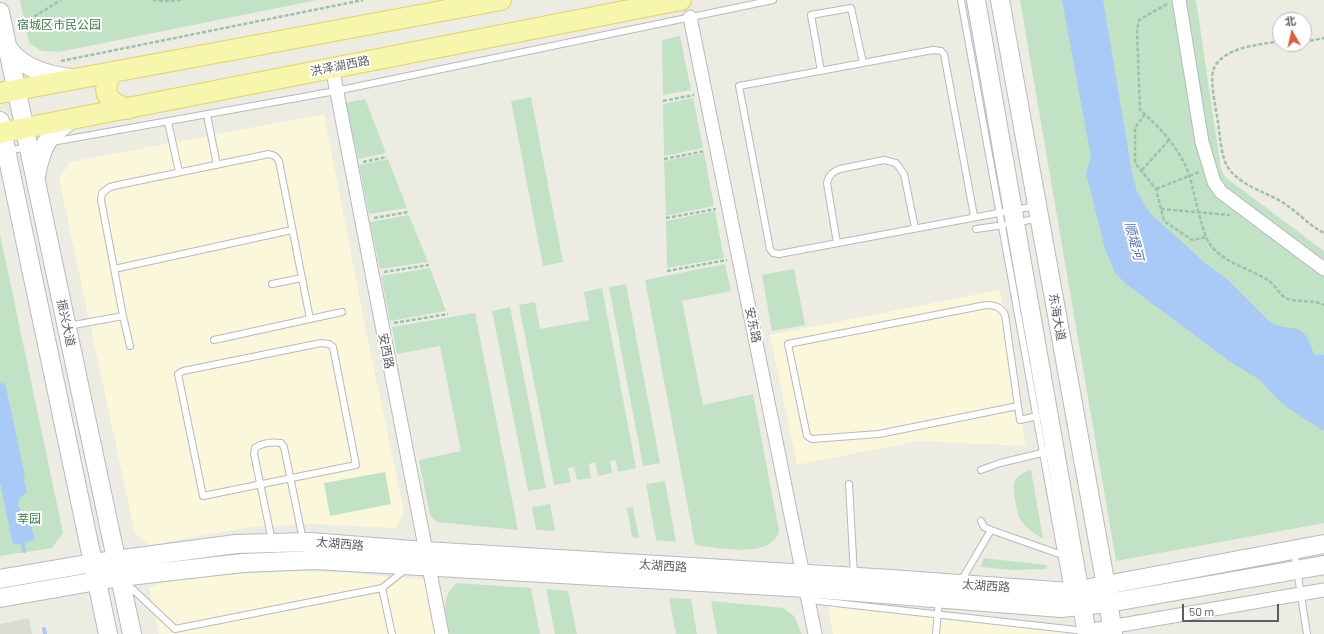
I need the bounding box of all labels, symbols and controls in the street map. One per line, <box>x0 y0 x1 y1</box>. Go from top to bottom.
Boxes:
north arrow <box>1272 12 1312 52</box>
text: 北 <box>1284 13 1297 28</box>
park label: 宿城区市民公园 <box>17 18 101 32</box>
street label: 洪泽湖西路 <box>309 53 371 79</box>
water label: 顺堤河 <box>1121 220 1147 262</box>
street label: 东海大道 <box>1046 292 1068 342</box>
street label: 振兴大道 <box>54 298 78 348</box>
street label: 安东路 <box>742 306 764 344</box>
street label: 安西路 <box>375 332 397 370</box>
park label: 莘园 <box>17 512 41 526</box>
street label: 太湖西路 <box>315 535 365 553</box>
street label: 太湖西路 <box>639 557 687 575</box>
street label: 太湖西路 <box>962 577 1010 595</box>
scale bar <box>1184 596 1281 622</box>
text: 50 m <box>1189 604 1214 618</box>

